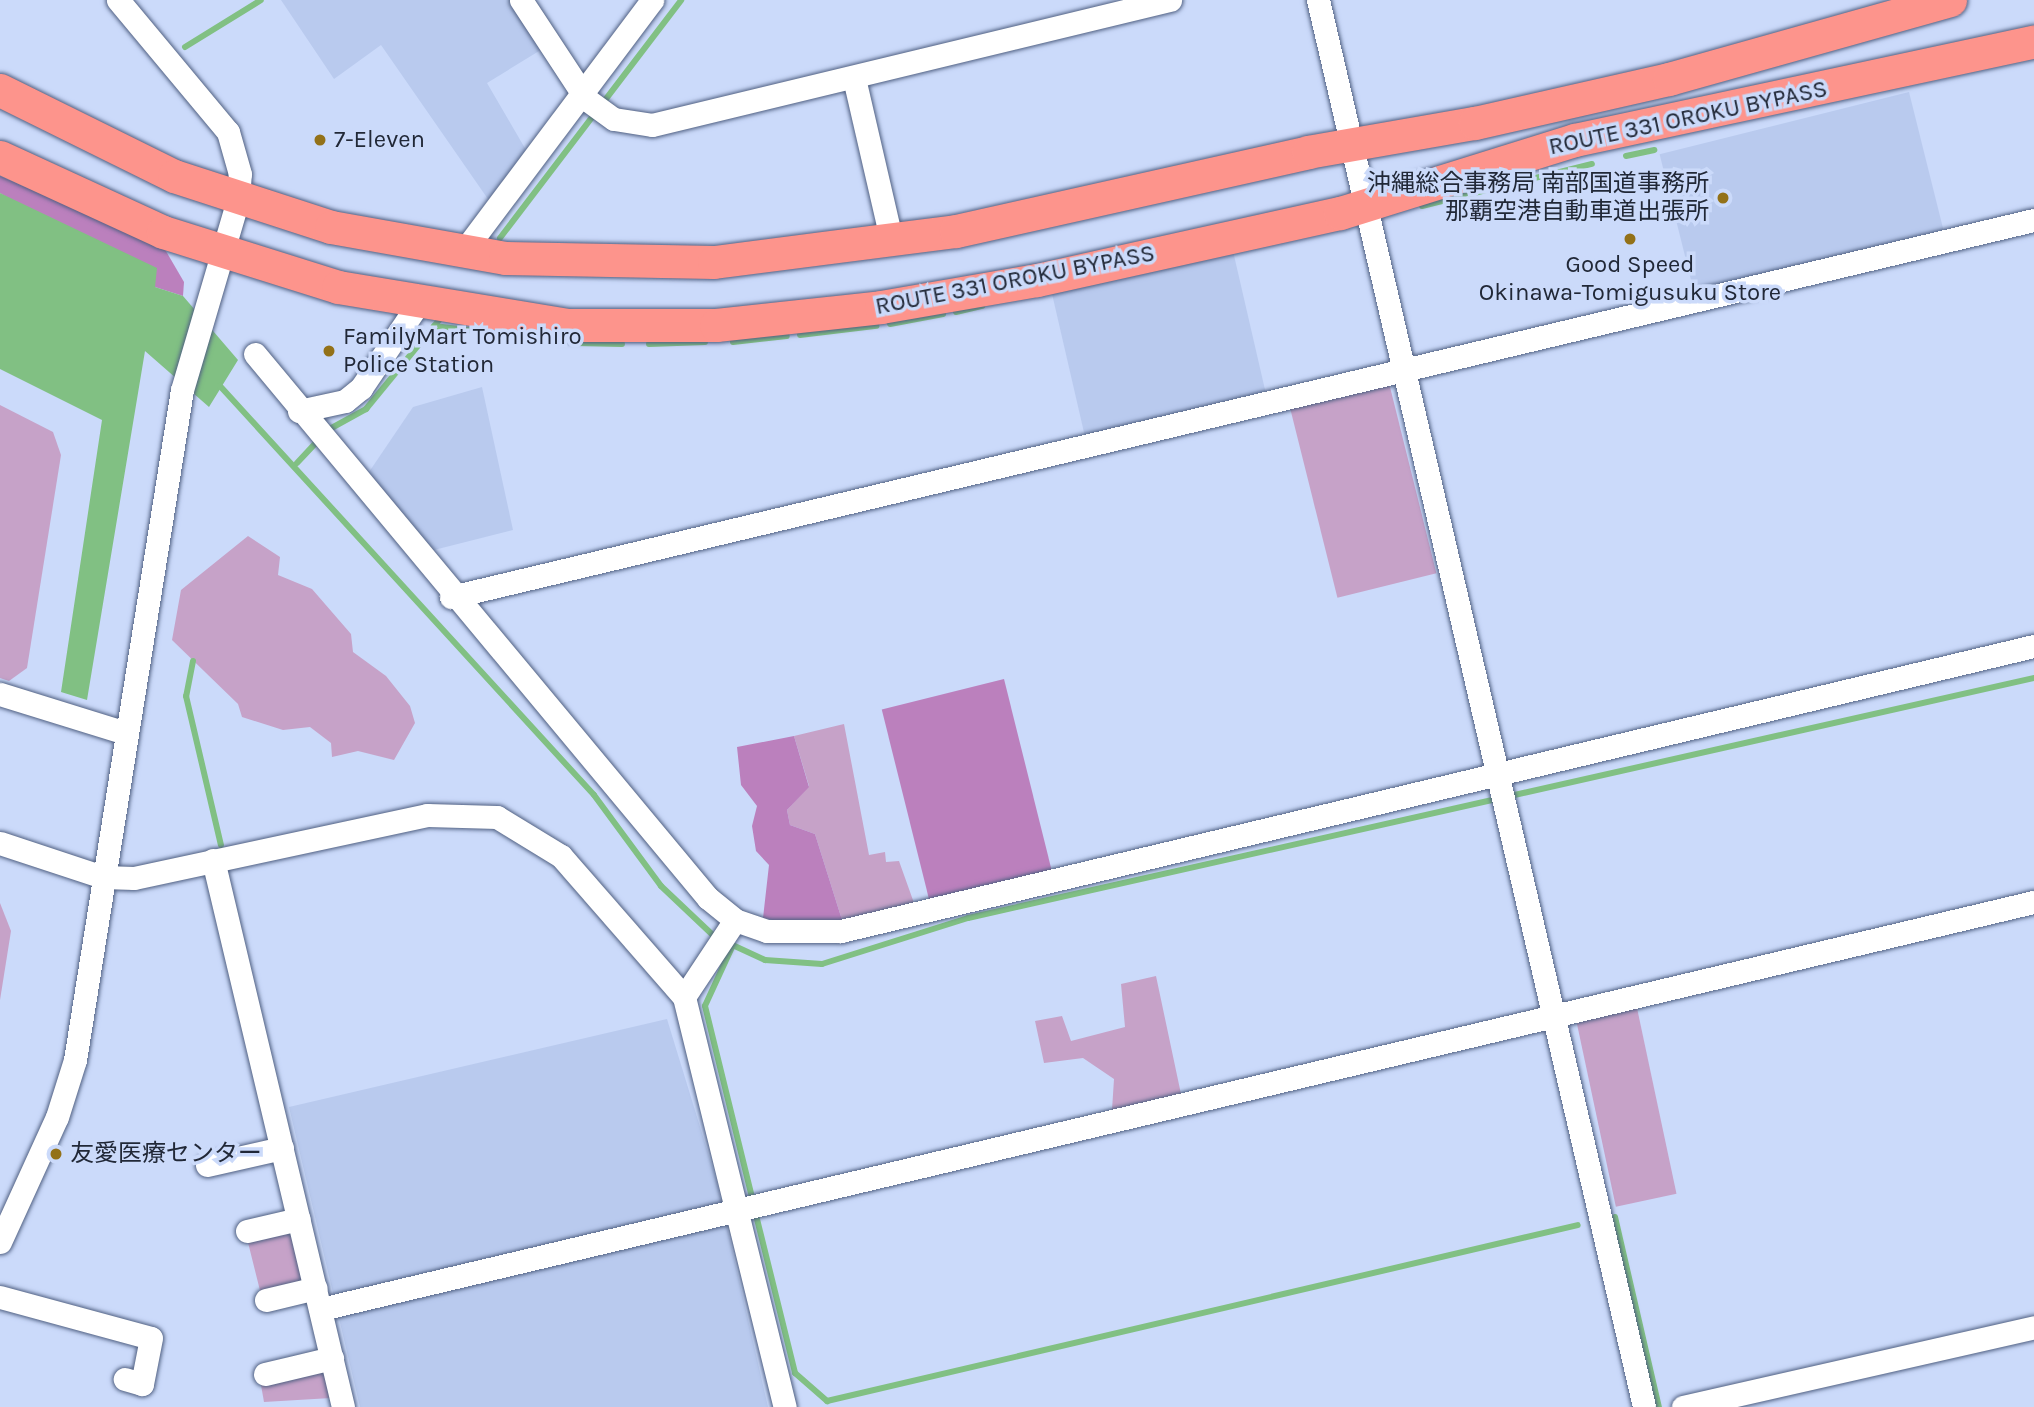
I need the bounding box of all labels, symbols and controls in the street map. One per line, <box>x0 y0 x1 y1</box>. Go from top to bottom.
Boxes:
street label: ROUTE 331 OROKU BYPASS <box>1546 74 1830 162</box>
place label: 7-Eleven <box>334 126 425 154</box>
marker: 7-Eleven <box>312 132 328 148</box>
place label: 沖縄総合事務局 南部国道事務所 那覇空港自動車道出張所 <box>1367 170 1709 226</box>
marker: 沖縄総合事務局 南部国道事務所 那覇空港自動車道出張所 <box>1715 190 1731 206</box>
marker: Good Speed Okinawa-Tomigusuku Store <box>1622 231 1638 247</box>
street label: ROUTE 331 OROKU BYPASS <box>873 239 1157 321</box>
place label: Good Speed Okinawa-Tomigusuku Store <box>1479 251 1781 307</box>
place label: FamilyMart Tomishiro Police Station <box>343 323 582 379</box>
marker: FamilyMart Tomishiro Police Station <box>321 343 337 359</box>
place label: 友愛医療センター <box>70 1140 262 1168</box>
marker: 友愛医療センター <box>48 1146 64 1162</box>

